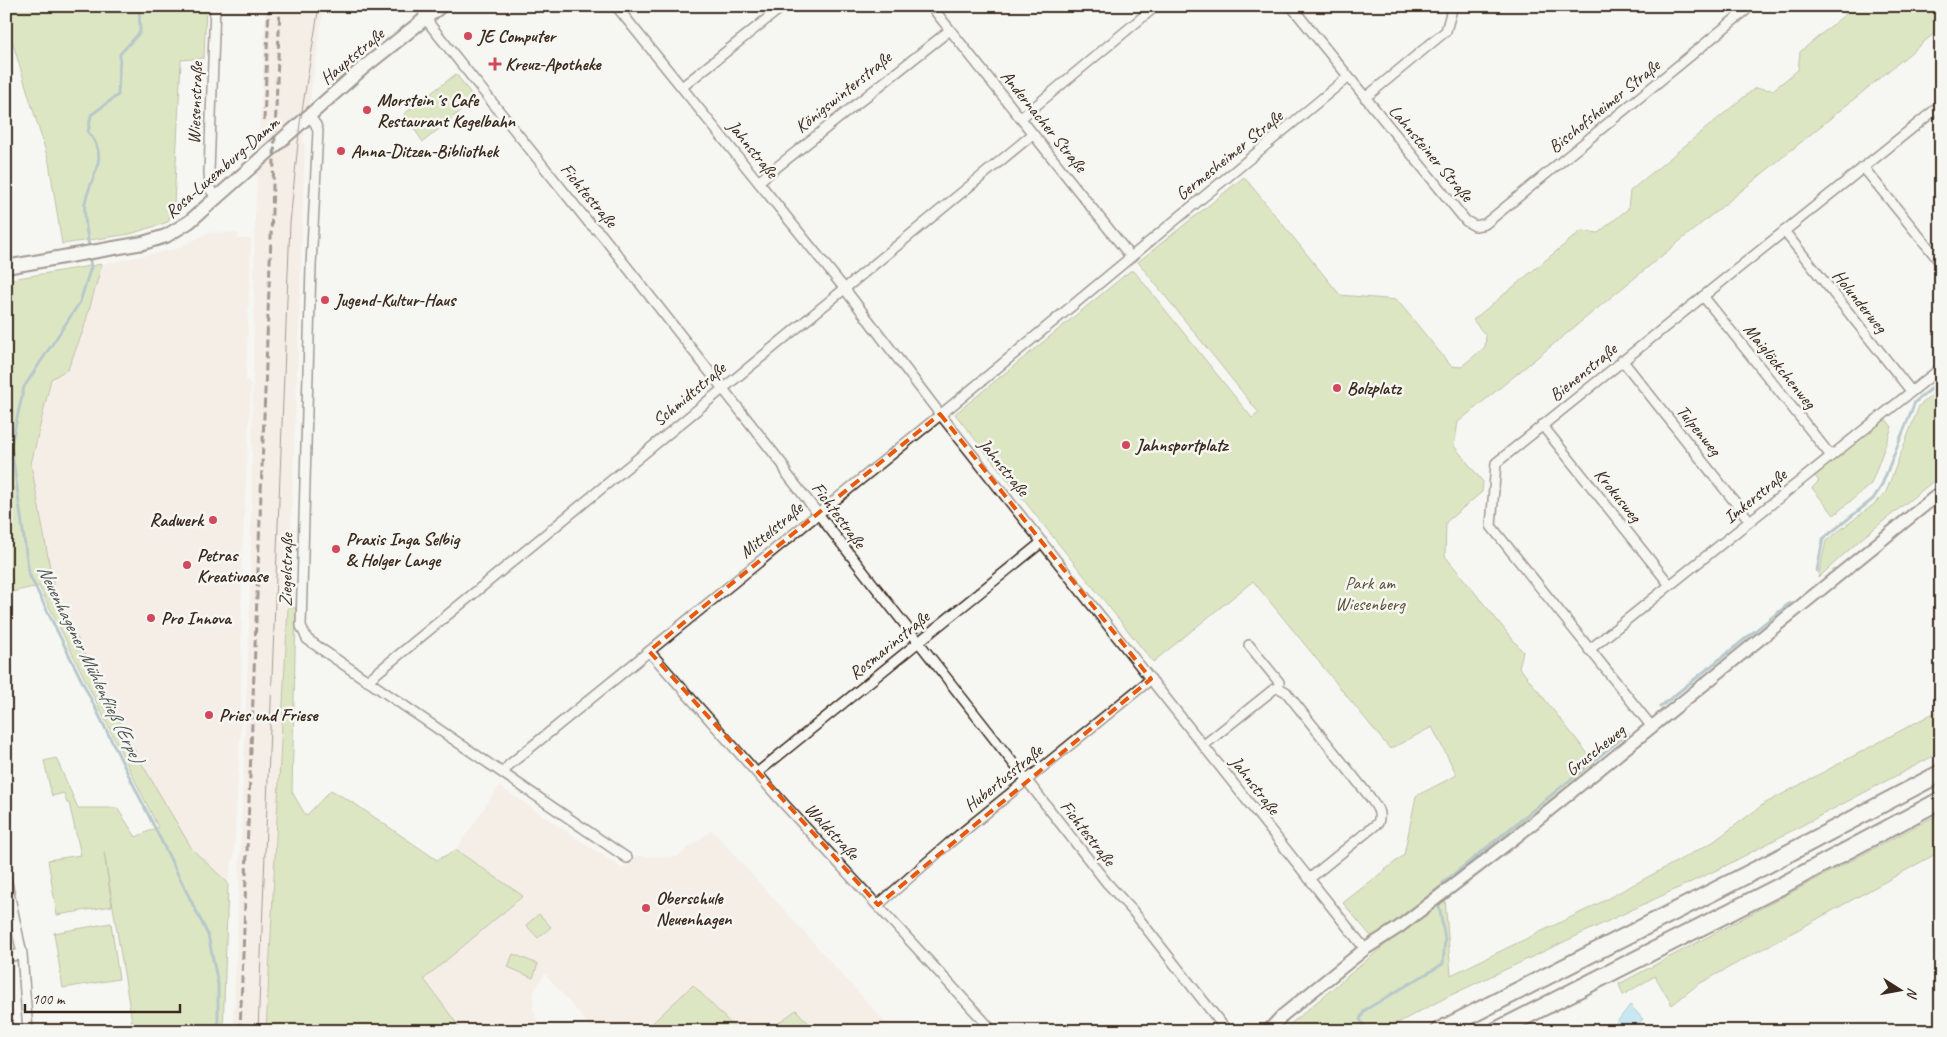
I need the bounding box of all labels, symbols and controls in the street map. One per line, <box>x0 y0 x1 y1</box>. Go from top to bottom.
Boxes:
street label: Hauptstraße <box>316 22 389 89</box>
place label: JE Computer <box>476 25 558 47</box>
marker: JE Computer <box>462 30 474 42</box>
street label: Königswinterstraße <box>790 46 897 138</box>
place label: Kreuz-Apotheke <box>505 53 602 75</box>
street label: Bischofsheimer Straße <box>1544 54 1665 158</box>
marker: Kreuz-Apotheke <box>489 58 501 70</box>
street label: Wiesenstraße <box>183 60 207 144</box>
street label: Andernacher Straße <box>996 66 1093 177</box>
place label: Morstein´s Cafe Restaurant Kegelbahn <box>377 89 516 132</box>
street label: Lahnsteiner Straße <box>1384 100 1479 207</box>
marker: Morstein´s Cafe Restaurant Kegelbahn <box>361 104 373 116</box>
street label: Germesheimer Straße <box>1171 104 1288 205</box>
street label: Rosa-Luxemburg-Damm <box>160 111 284 223</box>
street label: Jahnstraße <box>722 115 784 183</box>
place label: Anna-Ditzen-Bibliothek <box>351 140 500 162</box>
marker: Anna-Ditzen-Bibliothek <box>335 145 347 157</box>
street label: Fichtestraße <box>556 158 623 232</box>
street label: Holunderweg <box>1828 265 1893 338</box>
place label: Jugend-Kultur-Haus <box>333 289 457 311</box>
marker: Jugend-Kultur-Haus <box>319 294 331 306</box>
street label: Maiglöckchenweg <box>1739 319 1822 414</box>
street label: Bienenstraße <box>1545 337 1622 406</box>
street label: Schmidtstraße <box>648 356 731 431</box>
place label: Bolzplatz <box>1347 377 1402 399</box>
marker: Bolzplatz <box>1331 382 1343 394</box>
street label: Tulpenweg <box>1672 400 1727 461</box>
street label: Jahnstraße <box>973 433 1035 501</box>
place label: Jahnsportplatz <box>1134 434 1230 456</box>
marker: Jahnsportplatz <box>1120 439 1132 451</box>
street label: Imkerstraße <box>1719 463 1792 528</box>
street label: Krokusweg <box>1590 464 1647 528</box>
street label: Fichtestraße <box>807 478 872 553</box>
street label: Mittelstraße <box>735 496 808 563</box>
place label: Radwerk <box>150 509 205 531</box>
marker: Radwerk <box>207 514 219 526</box>
place label: Praxis Inga Selbig & Holger Lange <box>346 528 461 571</box>
street label: Ziegelstraße <box>274 532 298 607</box>
marker: Praxis Inga Selbig & Holger Lange <box>330 543 342 555</box>
place label: Petras Kreativoase <box>197 544 270 587</box>
marker: Petras Kreativoase <box>181 559 193 571</box>
water label: Neuenhagener Mühlenfließ (Erpe) <box>32 561 150 770</box>
park label: Park am Wiesenberg <box>1335 572 1406 615</box>
street label: Rosmarinstraße <box>844 605 935 684</box>
place label: Pro Innova <box>161 607 232 629</box>
marker: Pro Innova <box>145 612 157 624</box>
place label: Pries und Friese <box>219 704 319 726</box>
marker: Pries und Friese <box>203 709 215 721</box>
street label: Gruscheweg <box>1561 718 1631 781</box>
street label: Hubertusstraße <box>959 739 1048 816</box>
street label: Jahnstraße <box>1225 750 1285 820</box>
street label: Fichtestraße <box>1056 796 1121 871</box>
street label: Waldstraße <box>800 798 865 865</box>
place label: Oberschule Neuenhagen <box>656 887 732 930</box>
marker: Oberschule Neuenhagen <box>640 902 652 914</box>
north arrow <box>1874 964 1924 1014</box>
scale bar <box>25 982 180 1014</box>
text: N <box>1903 987 1921 1001</box>
text: 100 m <box>32 990 66 1009</box>

